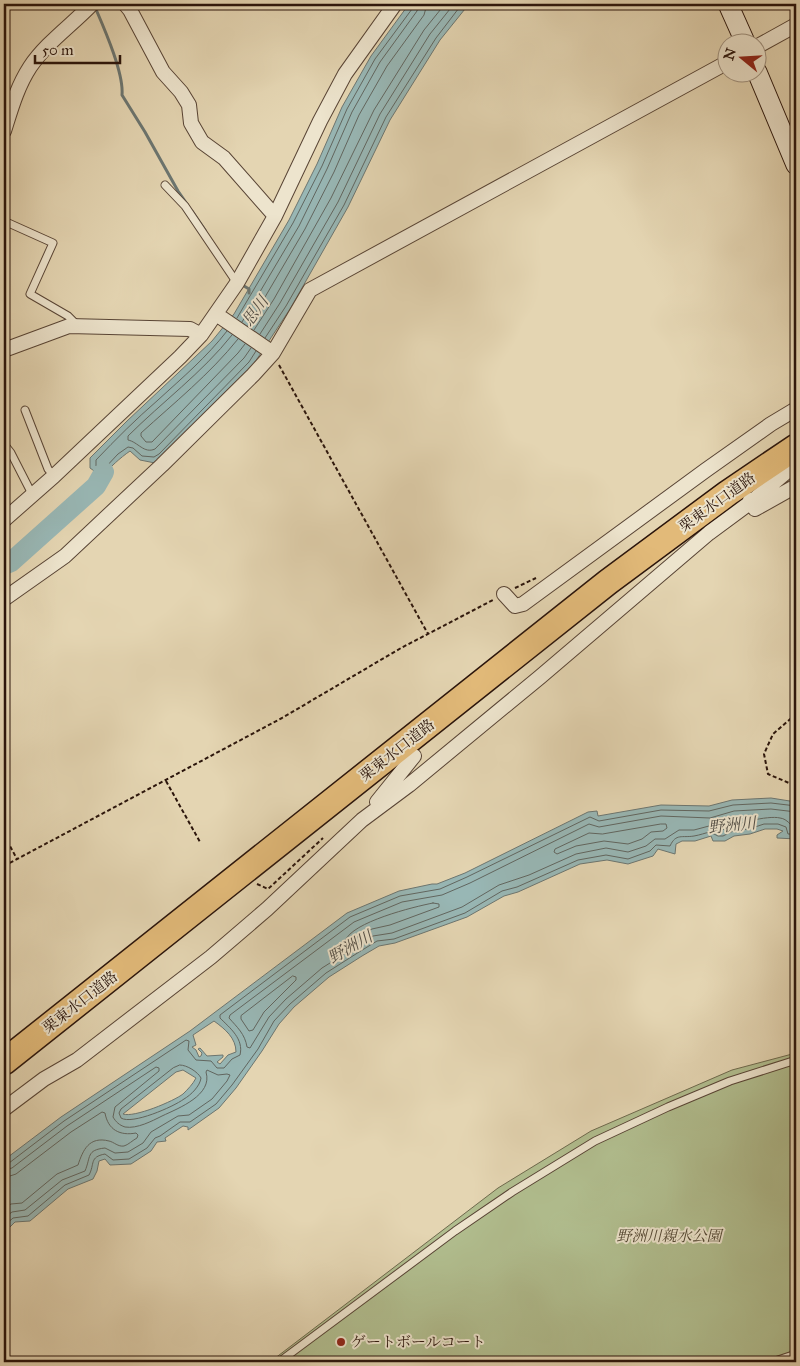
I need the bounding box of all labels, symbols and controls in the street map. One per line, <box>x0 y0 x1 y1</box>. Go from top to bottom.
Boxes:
scale bar <box>35 32 120 64</box>
north arrow <box>718 32 768 82</box>
text: 50 m <box>42 41 74 59</box>
text: N <box>720 46 740 62</box>
water label: 思川 <box>238 291 273 330</box>
street label: 栗東水口道路 <box>675 468 759 536</box>
street label: 栗東水口道路 <box>356 715 438 785</box>
water label: 野洲川 <box>707 813 759 837</box>
water label: 野洲川 <box>324 926 377 967</box>
street label: 栗東水口道路 <box>39 967 121 1037</box>
park label: 野洲川親水公園 <box>616 1227 724 1245</box>
place label: ゲートボールコート <box>351 1333 486 1351</box>
marker: ゲートボールコート <box>335 1336 347 1348</box>

